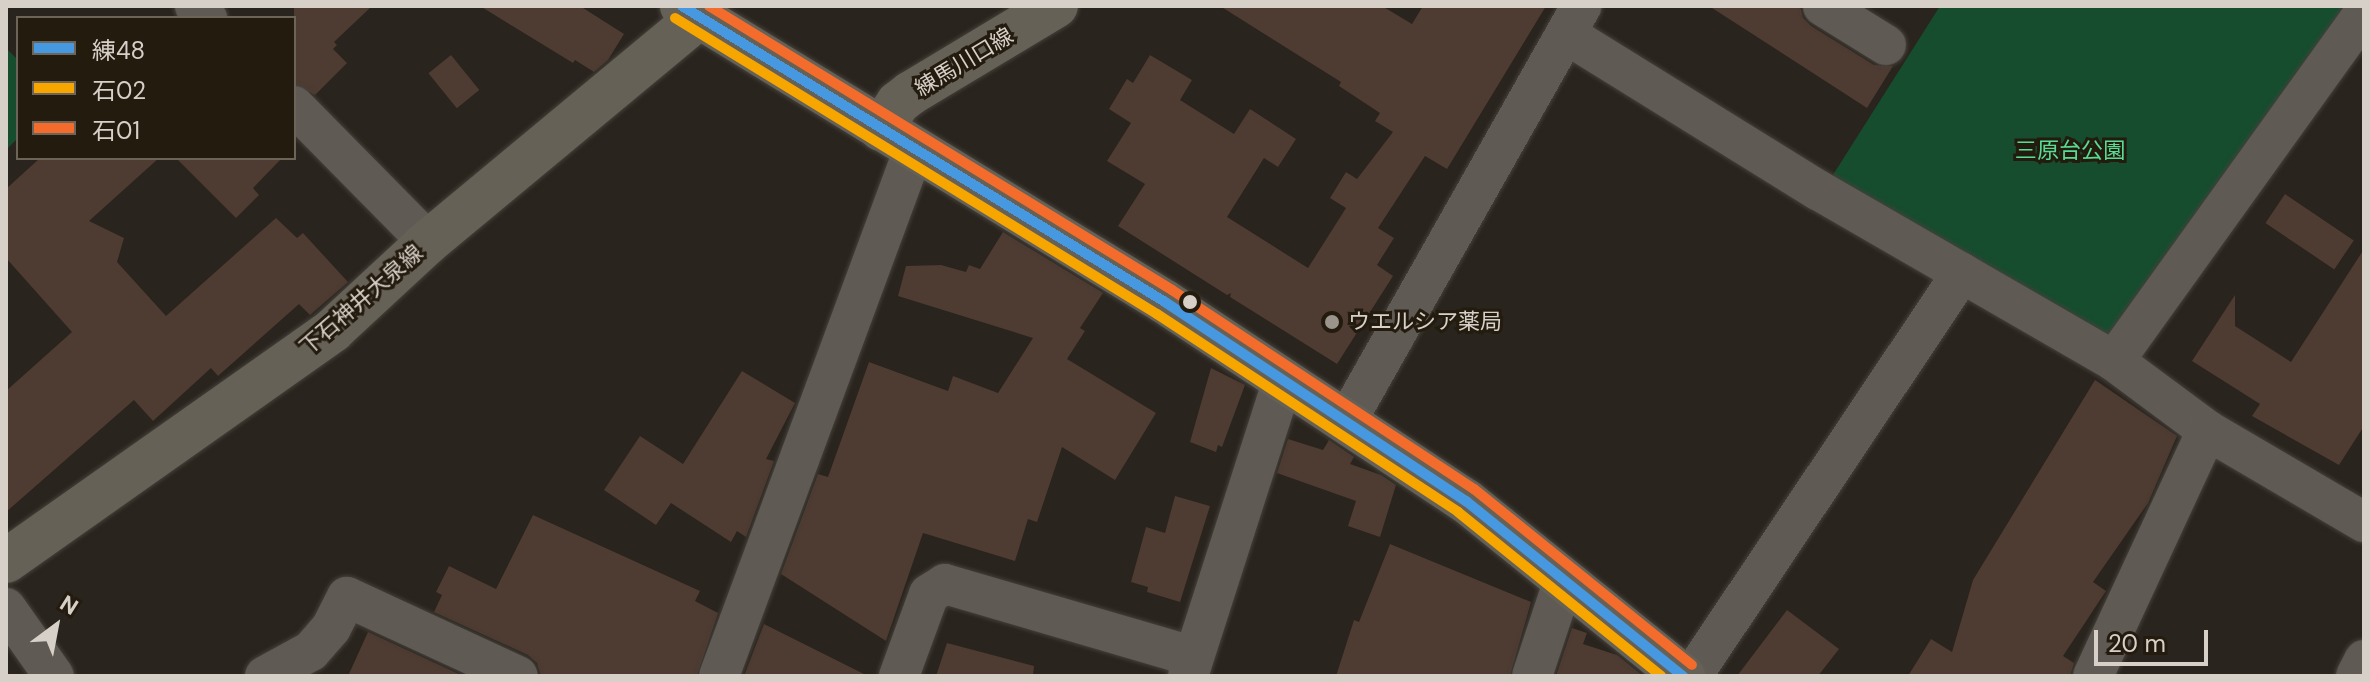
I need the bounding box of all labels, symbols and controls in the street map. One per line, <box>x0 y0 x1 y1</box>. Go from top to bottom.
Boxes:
legend <box>16 16 296 160</box>
street label: 練馬川口線 <box>910 22 1018 102</box>
text: 練48 <box>92 35 145 66</box>
text: 石02 <box>92 75 146 106</box>
text: 石01 <box>92 115 140 146</box>
park label: 三原台公園 <box>2015 138 2125 164</box>
street label: 下石神井大泉線 <box>294 240 428 360</box>
unlabelled marker <box>1182 294 1198 310</box>
place label: ウエルシア薬局 <box>1348 309 1502 335</box>
marker: ウエルシア薬局 <box>1323 313 1341 331</box>
north arrow <box>16 586 96 666</box>
text: N <box>54 589 83 622</box>
scale bar <box>2098 614 2212 664</box>
text: 20 m <box>2108 628 2166 659</box>

